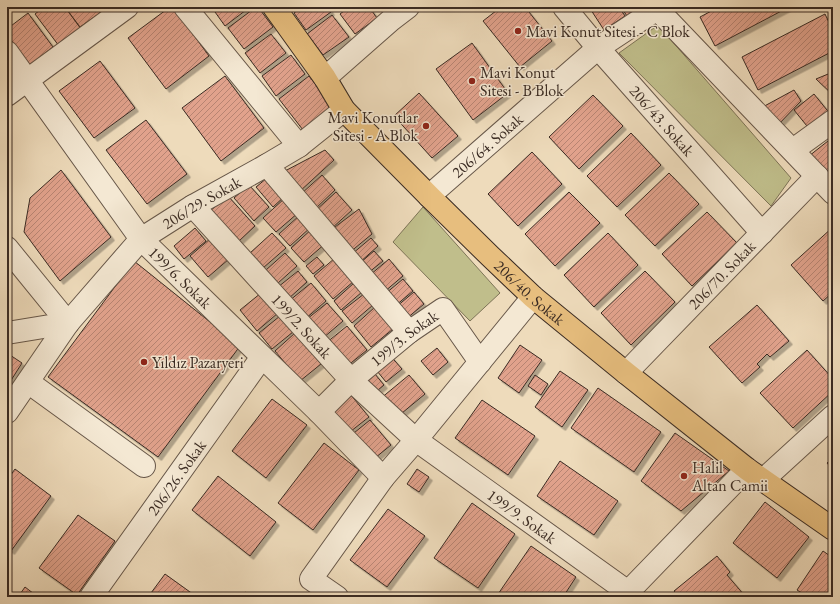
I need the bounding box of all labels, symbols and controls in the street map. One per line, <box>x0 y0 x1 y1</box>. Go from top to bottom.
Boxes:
place label: Mavi Konut Sitesi - C Blok <box>526 21 690 42</box>
marker: Mavi Konut Sitesi - C Blok <box>513 26 523 36</box>
place label: Mavi Konut Sitesi - B Blok <box>480 62 564 101</box>
marker: Mavi Konut Sitesi - B Blok <box>467 76 477 86</box>
street label: 206/43. Sokak <box>625 81 699 161</box>
place label: Mavi Konutlar Sitesi - A Blok <box>327 107 419 146</box>
street label: 206/64. Sokak <box>447 108 528 183</box>
marker: Mavi Konutlar Sitesi - A Blok <box>421 121 431 131</box>
street label: 206/29. Sokak <box>158 171 245 234</box>
street label: 206/70. Sokak <box>683 236 760 314</box>
street label: 199/6. Sokak <box>144 242 217 314</box>
street label: 206/40. Sokak <box>489 255 570 330</box>
street label: 199/2. Sokak <box>267 289 337 364</box>
street label: 199/3. Sokak <box>366 305 443 371</box>
place label: Yıldız Pazaryeri <box>152 352 244 373</box>
marker: Yıldız Pazaryeri <box>139 357 149 367</box>
street label: 206/26. Sokak <box>143 435 211 520</box>
place label: Halil Altan Camii <box>691 457 768 496</box>
marker: Halil Altan Camii <box>679 471 689 481</box>
street label: 199/9. Sokak <box>483 484 561 549</box>

